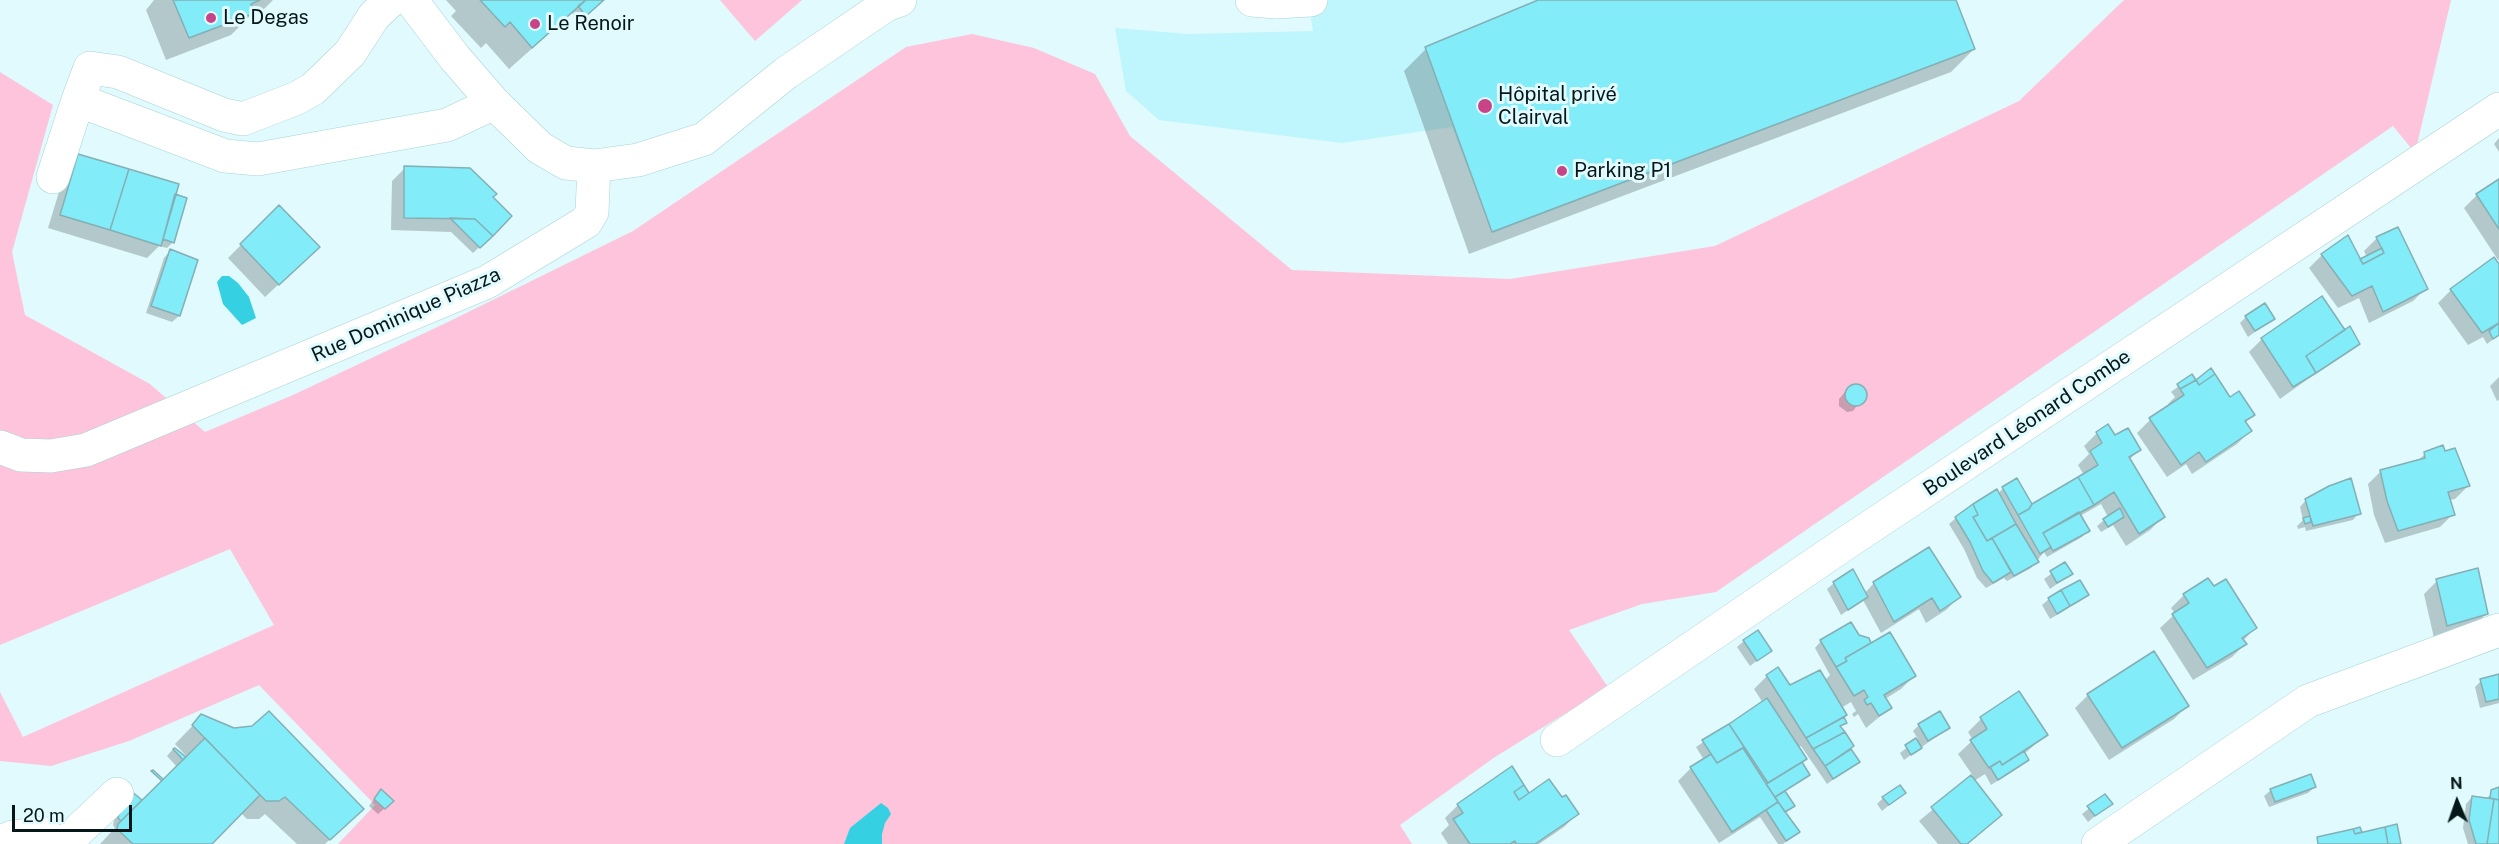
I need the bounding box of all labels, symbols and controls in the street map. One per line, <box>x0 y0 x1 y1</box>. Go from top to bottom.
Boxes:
place label: Le Degas <box>223 6 309 30</box>
marker: Le Degas <box>204 11 218 25</box>
place label: Le Renoir <box>547 12 635 36</box>
marker: Le Renoir <box>528 17 542 31</box>
place label: Hôpital privé Clairval <box>1498 83 1617 130</box>
marker: Hôpital privé Clairval <box>1476 97 1494 115</box>
place label: Parking P1 <box>1574 159 1671 183</box>
marker: Parking P1 <box>1555 164 1569 178</box>
street label: Rue Dominique Piazza <box>308 263 504 367</box>
street label: Boulevard Léonard Combe <box>1919 345 2135 501</box>
north arrow <box>2427 772 2487 832</box>
text: N <box>2450 774 2463 793</box>
scale bar <box>15 793 135 831</box>
text: 20 m <box>23 805 65 826</box>

